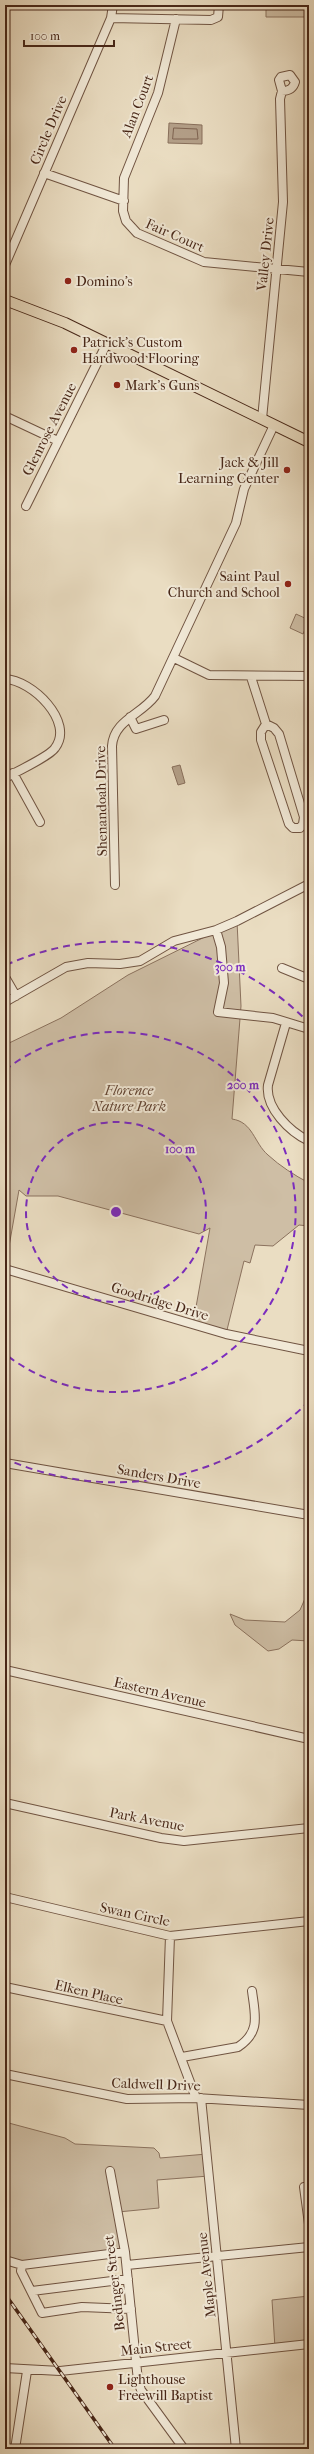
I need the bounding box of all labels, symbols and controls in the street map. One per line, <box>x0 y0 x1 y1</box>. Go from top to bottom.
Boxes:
scale bar <box>24 22 114 48</box>
text: 100 m <box>30 29 60 43</box>
street label: Alan Court <box>117 72 157 141</box>
street label: Circle Drive <box>26 93 71 167</box>
street label: Fair Court <box>143 215 207 256</box>
street label: Valley Drive <box>253 216 278 293</box>
place label: Domino's <box>76 273 133 290</box>
marker: Domino's <box>63 276 73 286</box>
place label: Patrick’s Custom Hardwood Flooring <box>82 334 200 367</box>
marker: Patrick’s Custom Hardwood Flooring <box>69 345 79 355</box>
place label: Mark’s Guns <box>125 377 200 394</box>
street label: Glenrose Avenue <box>19 380 80 479</box>
marker: Mark’s Guns <box>112 380 122 390</box>
place label: Jack & Jill Learning Center <box>178 454 279 487</box>
marker: Jack & Jill Learning Center <box>282 465 292 475</box>
place label: Saint Paul Church and School <box>168 568 280 601</box>
marker: Saint Paul Church and School <box>283 579 293 589</box>
street label: Shenandoah Drive <box>92 745 111 857</box>
text: 300 m <box>215 960 246 975</box>
text: 200 m <box>227 1078 260 1092</box>
park label: Florence Nature Park <box>91 1082 166 1115</box>
text: 100 m <box>165 1142 196 1156</box>
centre of rings <box>109 1205 123 1219</box>
street label: Goodridge Drive <box>109 1279 211 1324</box>
street label: Sanders Drive <box>116 1461 202 1492</box>
street label: Eastern Avenue <box>112 1674 208 1711</box>
street label: Park Avenue <box>108 1804 186 1835</box>
street label: Swan Circle <box>98 1899 171 1930</box>
street label: Elken Place <box>53 1976 125 2009</box>
street label: Caldwell Drive <box>111 2074 201 2095</box>
street label: Maple Avenue <box>194 2231 219 2318</box>
street label: Bedinger Street <box>100 2234 129 2332</box>
street label: Main Street <box>120 2335 192 2360</box>
place label: Lighthouse Freewill Baptist <box>118 2371 213 2404</box>
marker: Lighthouse Freewill Baptist <box>105 2382 115 2392</box>

